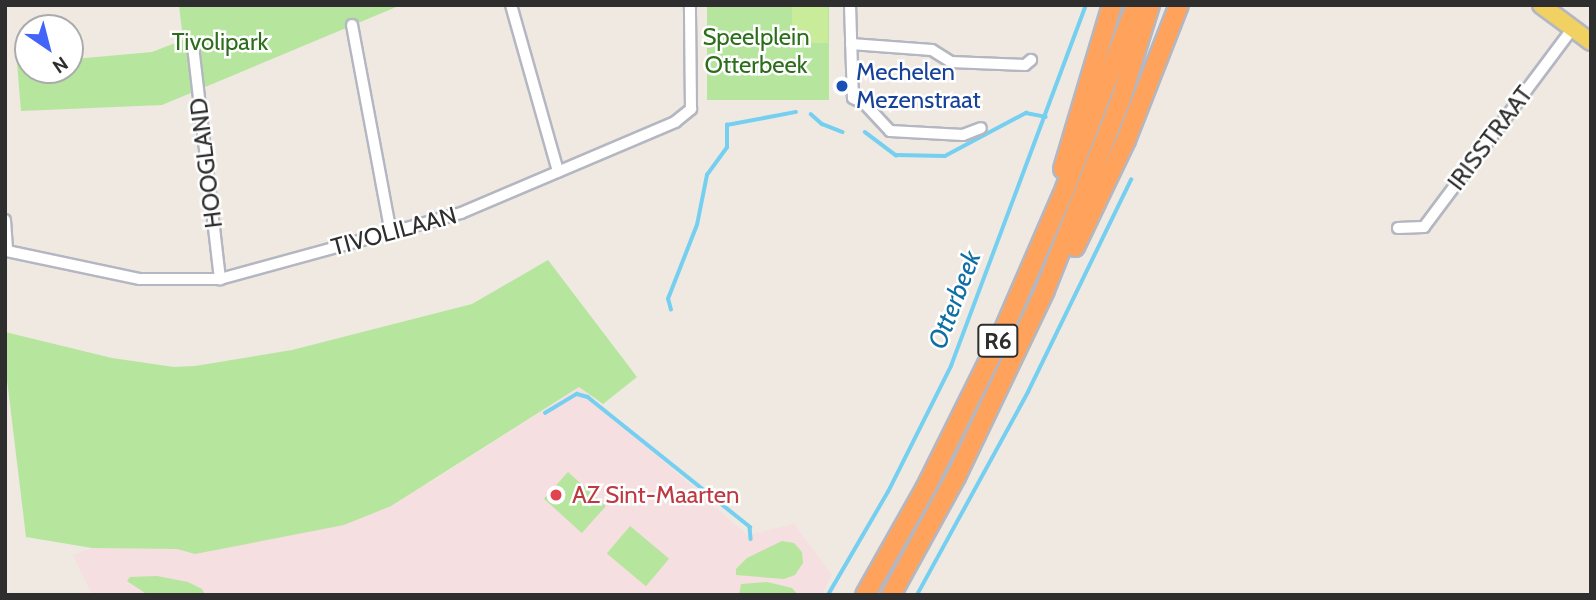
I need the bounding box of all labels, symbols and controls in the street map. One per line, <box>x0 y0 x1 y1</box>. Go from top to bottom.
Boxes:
north arrow <box>14 14 84 84</box>
park label: Speelplein Otterbeek <box>702 23 810 79</box>
park label: Tivolipark <box>172 28 268 56</box>
text: N <box>48 52 72 78</box>
place label: Mechelen Mezenstraat <box>856 58 981 114</box>
marker: Mechelen Mezenstraat <box>834 78 850 94</box>
street label: IRISSTRAAT <box>1441 80 1539 196</box>
street label: HOOGLAND <box>184 96 228 230</box>
street label: TIVOLILAAN <box>328 200 460 262</box>
water label: Otterbeek <box>922 247 988 353</box>
road number: R6 <box>977 322 1019 360</box>
place label: AZ Sint-Maarten <box>572 481 739 509</box>
marker: AZ Sint-Maarten <box>546 485 566 505</box>

